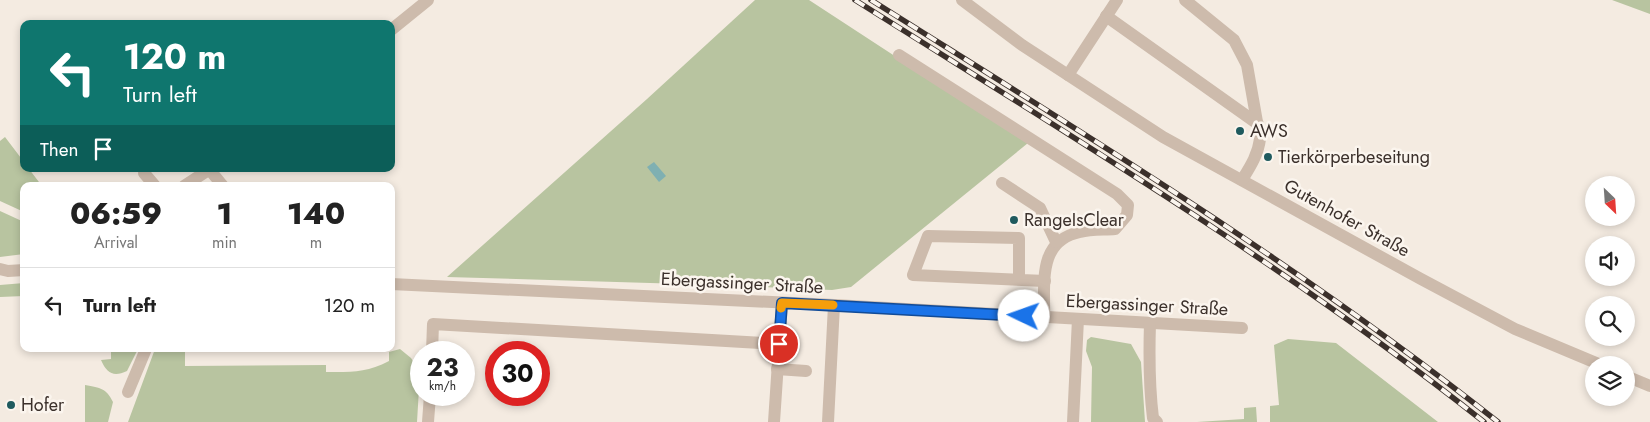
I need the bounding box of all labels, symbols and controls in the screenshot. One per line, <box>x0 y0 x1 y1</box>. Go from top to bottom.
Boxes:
text: 120 m <box>123 32 226 82</box>
icon: left <box>40 40 105 105</box>
text: Turn left <box>123 78 197 110</box>
place label: AWS <box>1250 118 1288 144</box>
marker: AWS <box>1234 125 1246 137</box>
icon: arrive <box>89 135 117 163</box>
text: Then <box>40 136 79 163</box>
place label: Tierkörperbeseitung <box>1278 144 1430 170</box>
marker: Tierkörperbeseitung <box>1262 151 1274 163</box>
street label: Gutenhofer Straße <box>1279 173 1415 263</box>
north arrow <box>1585 176 1635 226</box>
map controls <box>1585 176 1635 406</box>
text: 06:59 <box>70 192 162 235</box>
text: 1 <box>217 192 232 235</box>
text: 140 <box>287 192 345 235</box>
place label: RangeIsClear <box>1024 207 1125 233</box>
marker: RangeIsClear <box>1008 214 1020 226</box>
text: Arrival <box>94 231 138 254</box>
text: min <box>212 231 237 254</box>
text: m <box>310 231 322 254</box>
button: sound <box>1585 236 1635 286</box>
street label: Ebergassinger Straße <box>660 266 824 300</box>
street label: Ebergassinger Straße <box>1065 288 1229 322</box>
position arrow <box>997 289 1049 341</box>
icon: left <box>40 291 68 319</box>
text: Turn left <box>83 292 156 319</box>
text: 120 m <box>324 292 375 319</box>
button: search <box>1585 296 1635 346</box>
pin <box>758 323 800 365</box>
icon: arrive <box>765 330 793 358</box>
speed limit sign: 30 <box>485 341 550 406</box>
text: 23 <box>427 349 458 385</box>
button: layers <box>1585 356 1635 406</box>
text: km/h <box>429 377 456 395</box>
place label: Hofer <box>21 392 65 418</box>
marker: Hofer <box>5 399 17 411</box>

